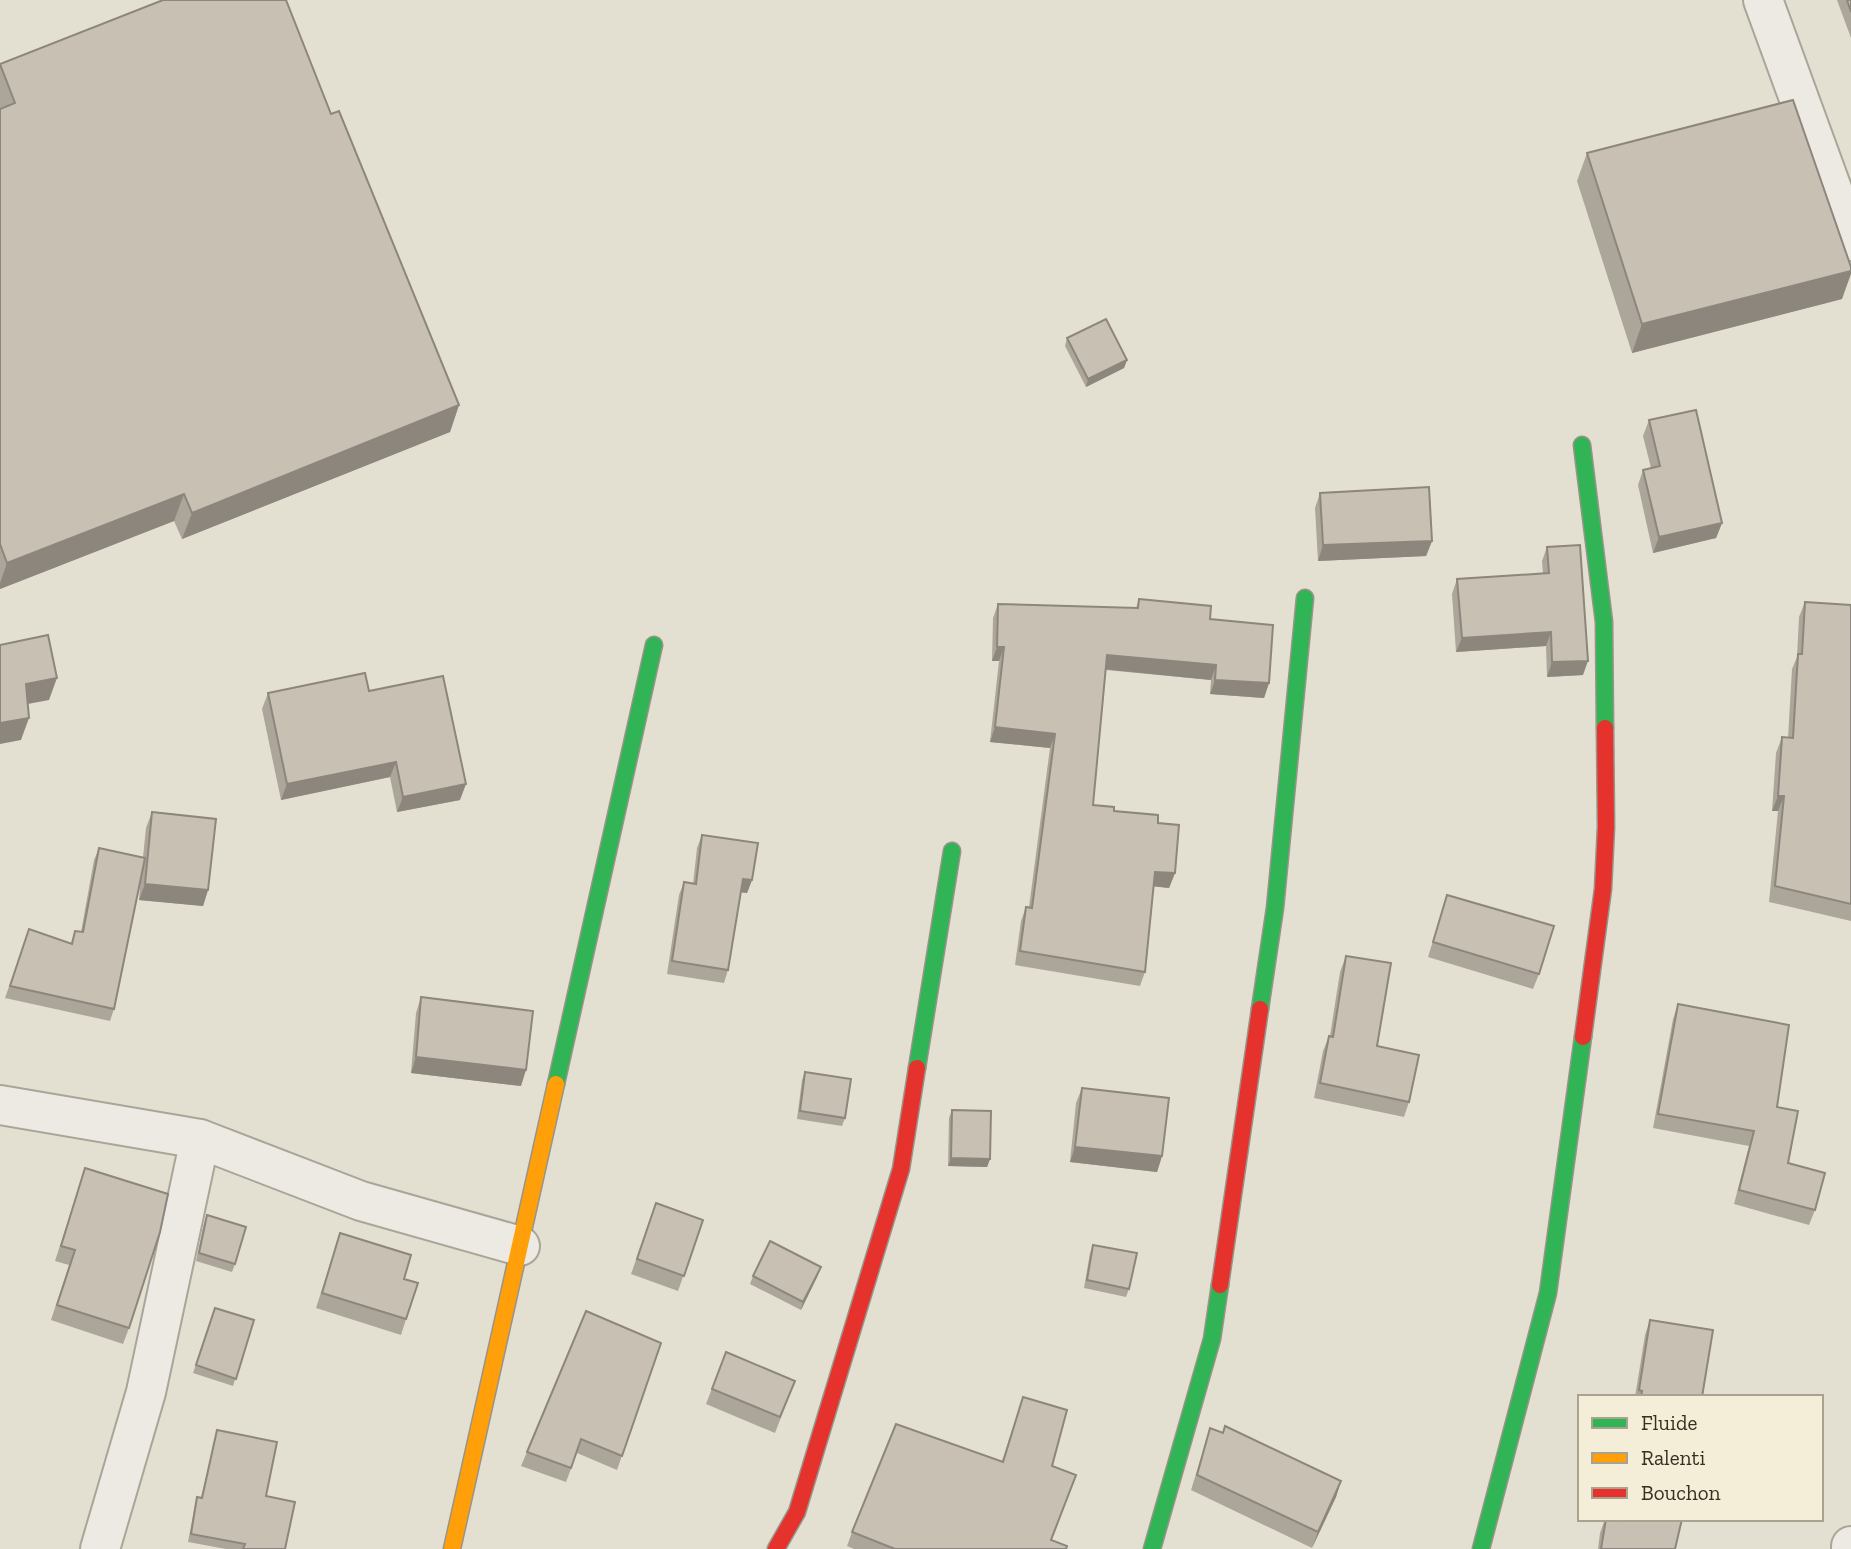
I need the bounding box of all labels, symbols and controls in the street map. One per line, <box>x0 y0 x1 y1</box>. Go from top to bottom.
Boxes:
legend <box>1578 1395 1823 1521</box>
text: Fluide <box>1641 1410 1697 1435</box>
text: Ralenti <box>1641 1445 1705 1470</box>
text: Bouchon <box>1641 1480 1721 1505</box>

